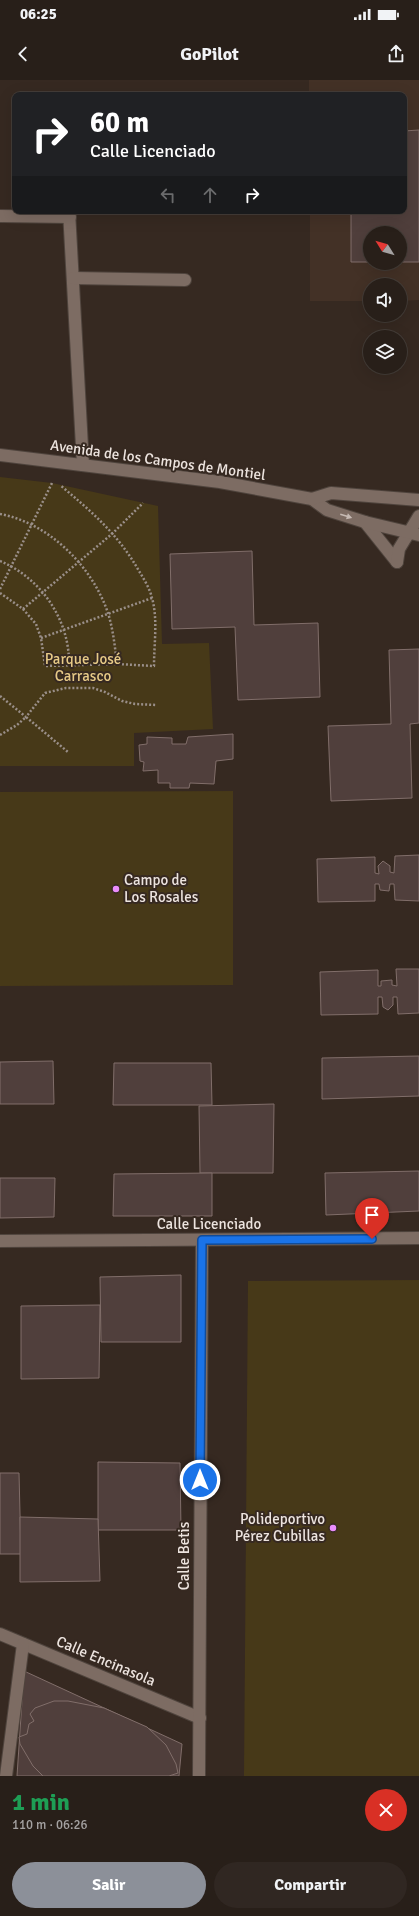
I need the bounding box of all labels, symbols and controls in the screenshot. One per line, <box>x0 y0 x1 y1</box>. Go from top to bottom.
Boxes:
text: 06:25 <box>20 5 57 23</box>
icon: back <box>12 43 34 65</box>
text: GoPilot <box>180 43 239 65</box>
icon: share <box>385 43 407 65</box>
text: 60 m <box>90 106 149 140</box>
icon: right <box>24 108 76 160</box>
text: Calle Licenciado <box>90 140 216 162</box>
icon: left <box>157 184 179 206</box>
icon: ahead <box>199 184 221 206</box>
icon: right <box>241 184 263 206</box>
north arrow <box>363 226 407 270</box>
map controls <box>363 226 407 374</box>
button: sound <box>363 278 407 322</box>
button: layers <box>363 330 407 374</box>
street label: Avenida de los Campos de Montiel <box>49 436 267 484</box>
one-way arrow <box>341 513 353 519</box>
park label: Parque José Carrasco <box>45 650 121 685</box>
place label: Campo de Los Rosales <box>124 871 199 906</box>
marker: Campo de Los Rosales <box>111 884 121 894</box>
pin <box>355 1198 389 1239</box>
icon: arrive <box>361 1204 383 1226</box>
street label: Calle Licenciado <box>157 1215 262 1233</box>
position arrow <box>179 1459 221 1501</box>
place label: Polideportivo Pérez Cubillas <box>235 1510 325 1545</box>
street label: Calle Betis <box>175 1521 193 1590</box>
marker: Polideportivo Pérez Cubillas <box>328 1523 338 1533</box>
street label: Calle Encinasola <box>54 1632 158 1690</box>
text: 1 min <box>12 1787 70 1817</box>
button: close <box>365 1789 407 1831</box>
text: 110 m · 06:26 <box>12 1817 88 1833</box>
button: Salir <box>12 1862 206 1908</box>
button: Compartir <box>214 1862 407 1908</box>

